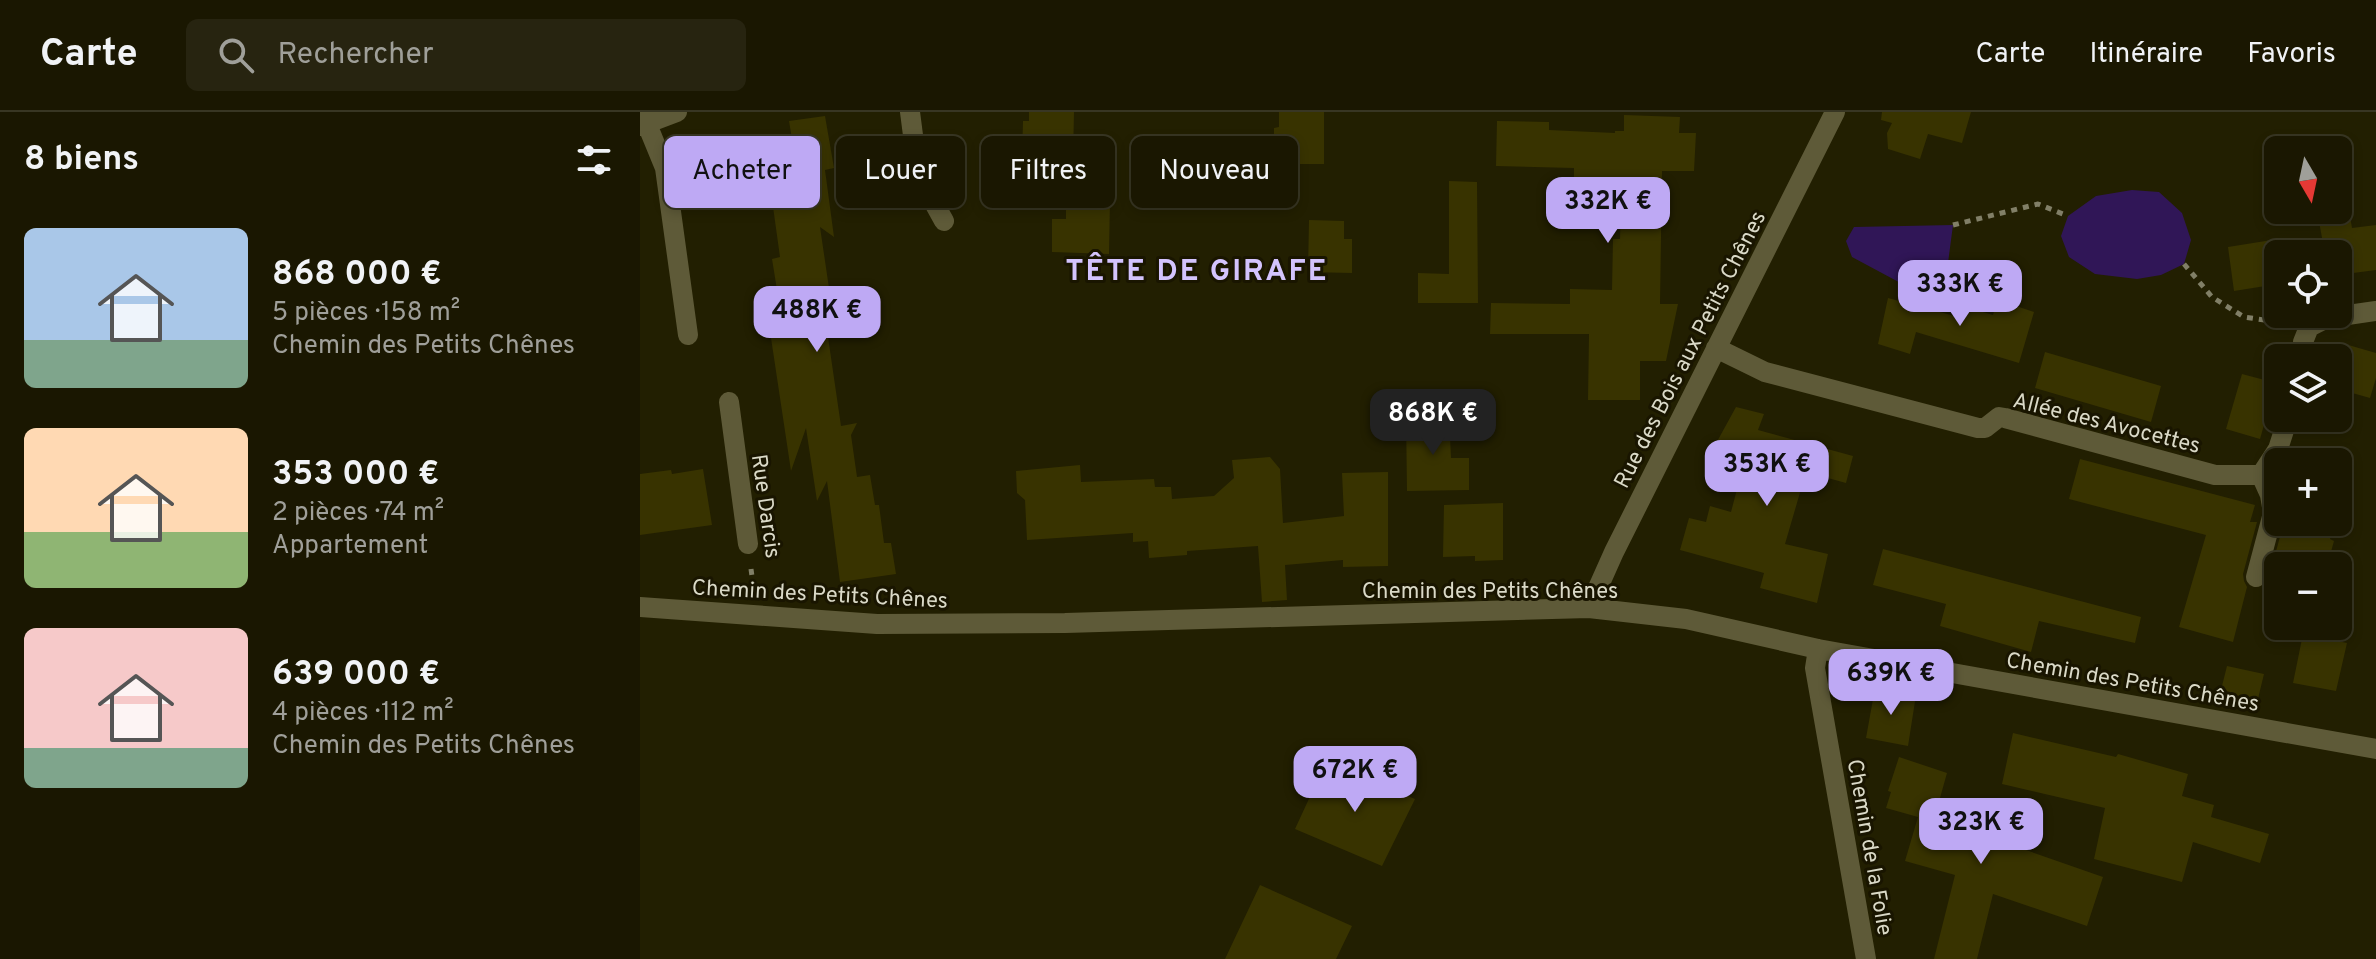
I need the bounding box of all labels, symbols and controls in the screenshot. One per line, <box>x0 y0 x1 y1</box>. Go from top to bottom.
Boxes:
search box <box>186 19 746 91</box>
text: Carte <box>40 31 138 80</box>
icon: search <box>214 33 258 77</box>
text: Rechercher <box>278 37 434 74</box>
text: Carte <box>1976 37 2045 73</box>
text: Itinéraire <box>2089 37 2203 73</box>
text: Favoris <box>2247 37 2336 73</box>
chip: Acheter <box>664 136 820 208</box>
chip: Louer <box>836 136 965 208</box>
chip: Filtres <box>981 136 1115 208</box>
chip: Nouveau <box>1131 136 1298 208</box>
north arrow <box>2264 136 2352 224</box>
map controls <box>2264 136 2352 640</box>
icon: filters <box>572 138 616 182</box>
text: 8 biens <box>24 139 139 182</box>
pin: 332K € <box>1543 177 1673 245</box>
text: 332K € <box>1564 186 1652 219</box>
street label: Rue des Bois aux Petits Chênes <box>1609 207 1773 493</box>
button: locate <box>2264 240 2352 328</box>
district label: TÊTE DE GIRAFE <box>1065 252 1329 291</box>
text: 868 000 € <box>272 254 442 297</box>
icon: home <box>88 260 184 356</box>
pin: 333K € <box>1895 260 2025 328</box>
text: 333K € <box>1916 269 2004 302</box>
pin: 488K € <box>752 286 882 354</box>
text: 488K € <box>772 295 862 328</box>
text: 5 pièces · 158 m² <box>272 297 460 330</box>
text: Chemin des Petits Chênes <box>272 330 575 363</box>
button: layers <box>2264 344 2352 432</box>
street label: Allée des Avocettes <box>2010 388 2203 461</box>
pin: 868K € <box>1368 389 1498 457</box>
text: 868K € <box>1388 398 1478 431</box>
pin: 353K € <box>1702 440 1832 508</box>
button: + <box>2264 448 2352 536</box>
text: 353K € <box>1723 449 1811 482</box>
street label: Rue Darcis <box>744 452 785 560</box>
text: 353 000 € <box>272 454 439 497</box>
icon: home <box>88 460 184 556</box>
text: 2 pièces · 74 m² <box>272 497 444 530</box>
text: Appartement <box>272 530 428 563</box>
button: − <box>2264 552 2352 640</box>
street label: Chemin des Petits Chênes <box>691 575 949 616</box>
street label: Chemin des Petits Chênes <box>1362 579 1618 606</box>
street label: Chemin des Petits Chênes <box>2004 648 2261 719</box>
pin: 639K € <box>1826 649 1956 717</box>
text: 639 000 € <box>272 654 440 697</box>
text: 639K € <box>1847 658 1935 691</box>
icon: home <box>88 660 184 756</box>
text: 4 pièces · 112 m² <box>272 697 454 730</box>
text: Chemin des Petits Chênes <box>272 730 575 763</box>
pin: 672K € <box>1290 746 1420 814</box>
text: 672K € <box>1312 755 1398 788</box>
street label: Chemin de la Folie <box>1840 757 1897 938</box>
pin: 323K € <box>1916 798 2046 866</box>
text: 323K € <box>1937 807 2025 840</box>

